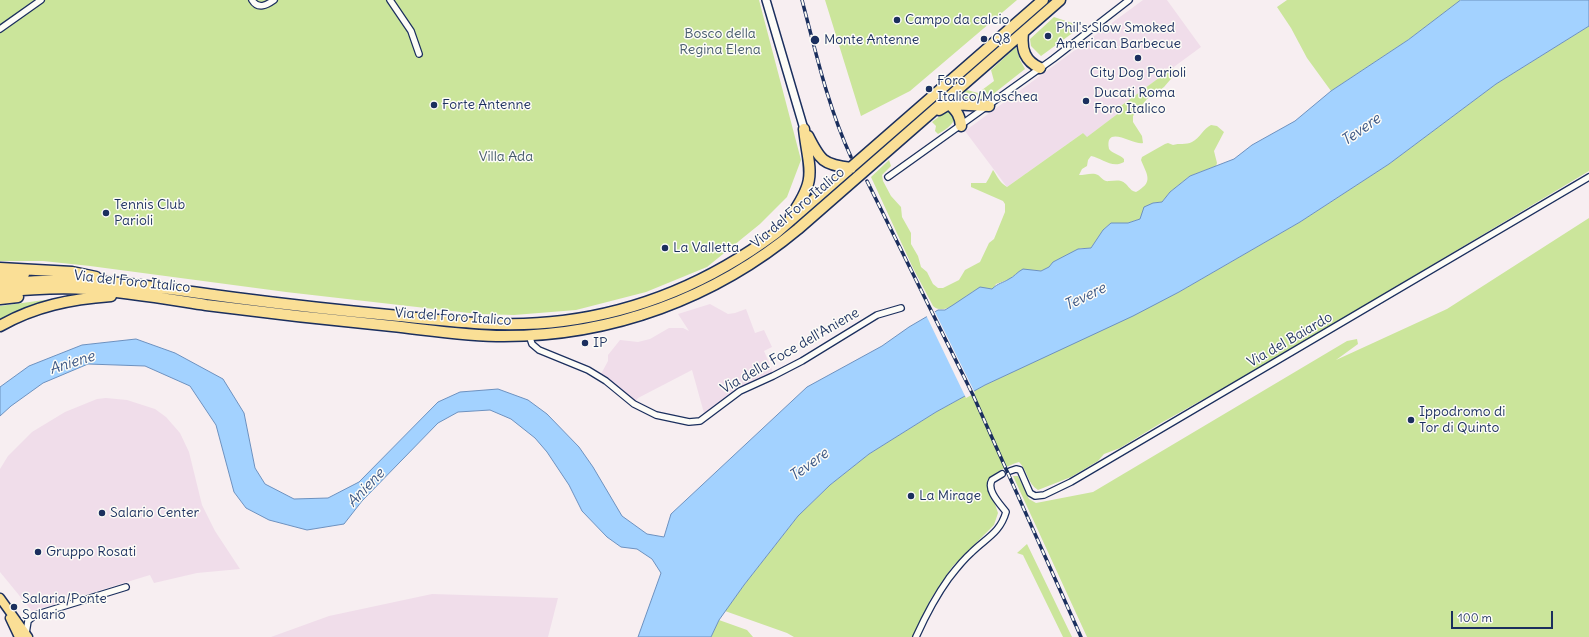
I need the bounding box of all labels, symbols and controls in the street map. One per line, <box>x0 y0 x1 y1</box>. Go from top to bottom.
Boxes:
place label: Campo da calcio <box>905 12 1009 28</box>
marker: Campo da calcio <box>892 15 902 25</box>
place label: Phil's Slow Smoked American Barbecue <box>1056 20 1181 52</box>
park label: Bosco della Regina Elena <box>679 26 761 58</box>
place label: Q8 <box>992 31 1011 47</box>
marker: Phil's Slow Smoked American Barbecue <box>1043 31 1053 41</box>
place label: Monte Antenne <box>824 32 919 48</box>
marker: Monte Antenne <box>809 34 821 46</box>
marker: Q8 <box>979 34 989 44</box>
marker: City Dog Parioli <box>1133 53 1143 63</box>
place label: City Dog Parioli <box>1090 65 1186 81</box>
place label: Foro Italico/Moschea <box>937 73 1038 106</box>
marker: Foro Italico/Moschea <box>924 84 934 94</box>
place label: Ducati Roma Foro Italico <box>1094 85 1175 118</box>
marker: Ducati Roma Foro Italico <box>1081 96 1091 106</box>
place label: Forte Antenne <box>442 97 531 113</box>
marker: Forte Antenne <box>429 100 439 110</box>
water label: Tevere <box>1338 110 1384 150</box>
park label: Villa Ada <box>479 149 533 165</box>
street label: Via del Foro Italico <box>748 164 848 252</box>
place label: Tennis Club Parioli <box>114 197 185 230</box>
marker: Tennis Club Parioli <box>101 208 111 218</box>
place label: La Valletta <box>673 240 739 256</box>
marker: La Valletta <box>660 243 670 253</box>
street label: Via del Foro Italico <box>73 268 191 296</box>
water label: Tevere <box>1061 279 1109 315</box>
street label: Via della Foce dell'Aniene <box>718 304 862 398</box>
street label: Via del Foro Italico <box>394 305 512 329</box>
street label: Via del Baiardo <box>1245 309 1335 371</box>
place label: IP <box>593 335 608 351</box>
marker: IP <box>580 338 590 348</box>
water label: Aniene <box>47 347 97 379</box>
place label: Ippodromo di Tor di Quinto <box>1419 404 1505 436</box>
marker: Ippodromo di Tor di Quinto <box>1406 415 1416 425</box>
water label: Tevere <box>786 445 832 485</box>
water label: Aniene <box>343 465 389 511</box>
place label: La Mirage <box>919 488 981 504</box>
marker: La Mirage <box>906 491 916 501</box>
place label: Salario Center <box>110 505 199 521</box>
marker: Salario Center <box>97 508 107 518</box>
place label: Gruppo Rosati <box>46 544 136 560</box>
marker: Gruppo Rosati <box>33 547 43 557</box>
place label: Salaria/Ponte Salario <box>22 591 107 624</box>
marker: Salaria/Ponte Salario <box>9 602 19 612</box>
scale bar <box>1453 603 1555 629</box>
text: 100 m <box>1458 610 1492 625</box>

